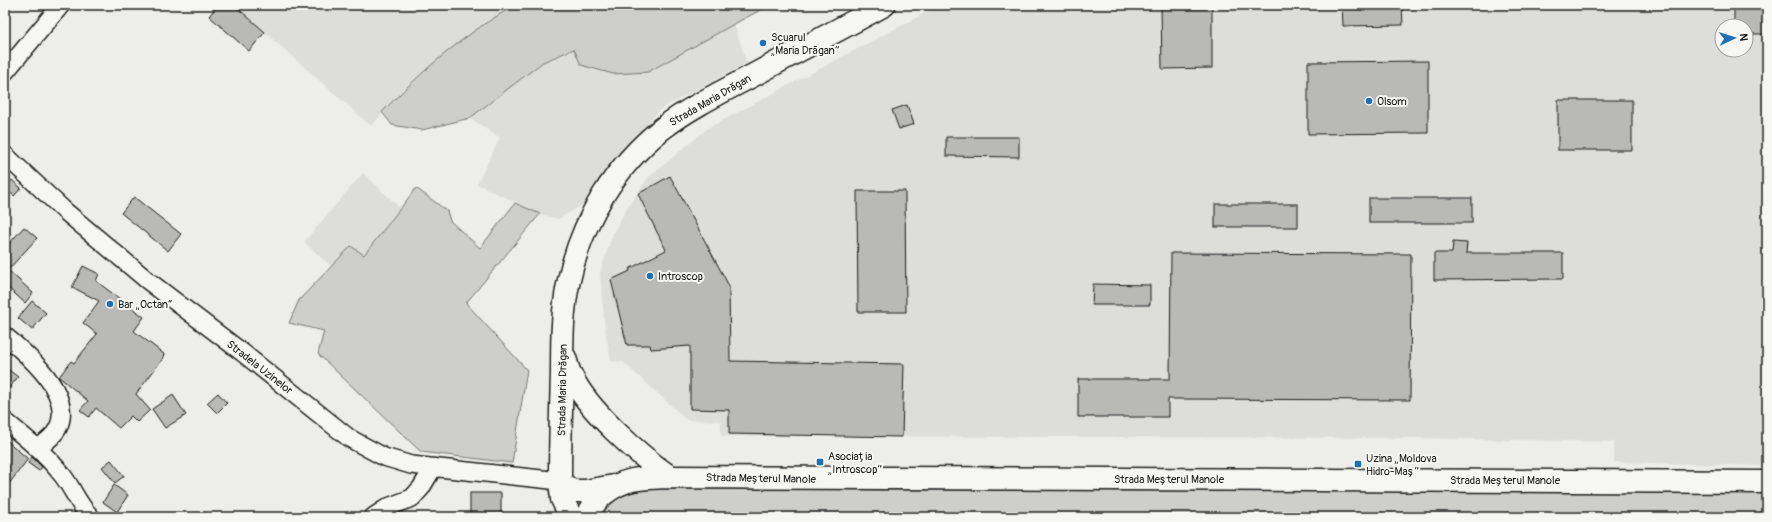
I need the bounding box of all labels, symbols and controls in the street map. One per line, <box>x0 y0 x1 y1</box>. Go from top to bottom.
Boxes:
north arrow <box>1714 18 1754 58</box>
place label: Scuarul „Maria Drăgan” <box>771 31 840 57</box>
text: N <box>1737 33 1750 42</box>
marker: Scuarul „Maria Drăgan” <box>758 38 768 48</box>
street label: Strada Maria Drăgan <box>667 72 753 129</box>
place label: Olsom <box>1377 95 1407 108</box>
marker: Olsom <box>1364 96 1374 106</box>
place label: Introscop <box>658 270 703 283</box>
marker: Introscop <box>645 271 655 281</box>
place label: Bar „Octan“ <box>118 298 173 311</box>
marker: Bar „Octan“ <box>105 299 115 309</box>
street label: Stradela Uzinelor <box>224 338 295 397</box>
street label: Strada Maria Drăgan <box>555 344 570 436</box>
place label: Asociația „Introscop” <box>828 450 882 476</box>
place label: Uzina „Moldova Hidro-Maș” <box>1366 452 1437 478</box>
marker: Asociația „Introscop” <box>815 457 825 467</box>
marker: Uzina „Moldova Hidro-Maș” <box>1353 459 1363 469</box>
street label: Strada Meșterul Manole <box>706 471 817 486</box>
street label: Strada Meșterul Manole <box>1114 473 1225 486</box>
street label: Strada Meșterul Manole <box>1450 474 1561 487</box>

